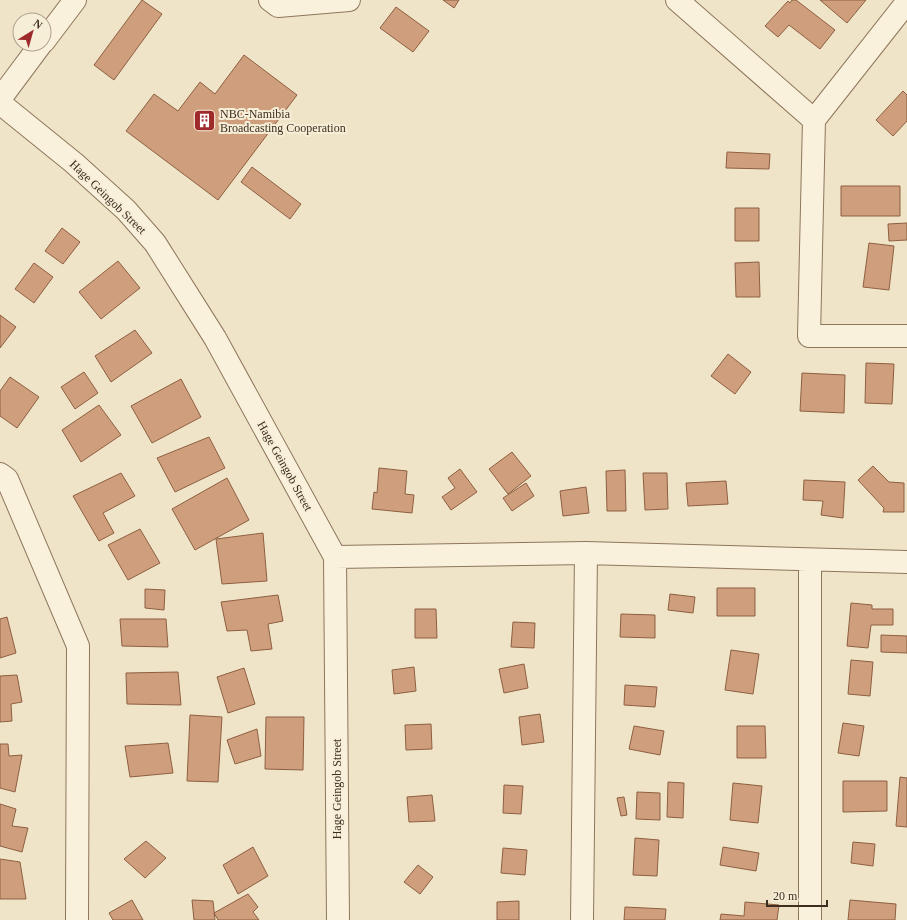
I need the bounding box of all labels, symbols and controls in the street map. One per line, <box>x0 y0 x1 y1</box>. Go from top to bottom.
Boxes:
north arrow <box>12 12 52 52</box>
text: N <box>31 17 45 31</box>
place label: NBC-Namibia Broadcasting Cooperation <box>220 107 346 135</box>
building icon: NBC-Namibia Broadcasting Cooperation <box>192 108 218 134</box>
street label: Hage Geingob Street <box>67 157 150 237</box>
street label: Hage Geingob Street <box>254 419 316 514</box>
street label: Hage Geingob Street <box>330 738 344 839</box>
scale bar <box>767 882 827 908</box>
text: 20 m <box>773 889 798 903</box>

